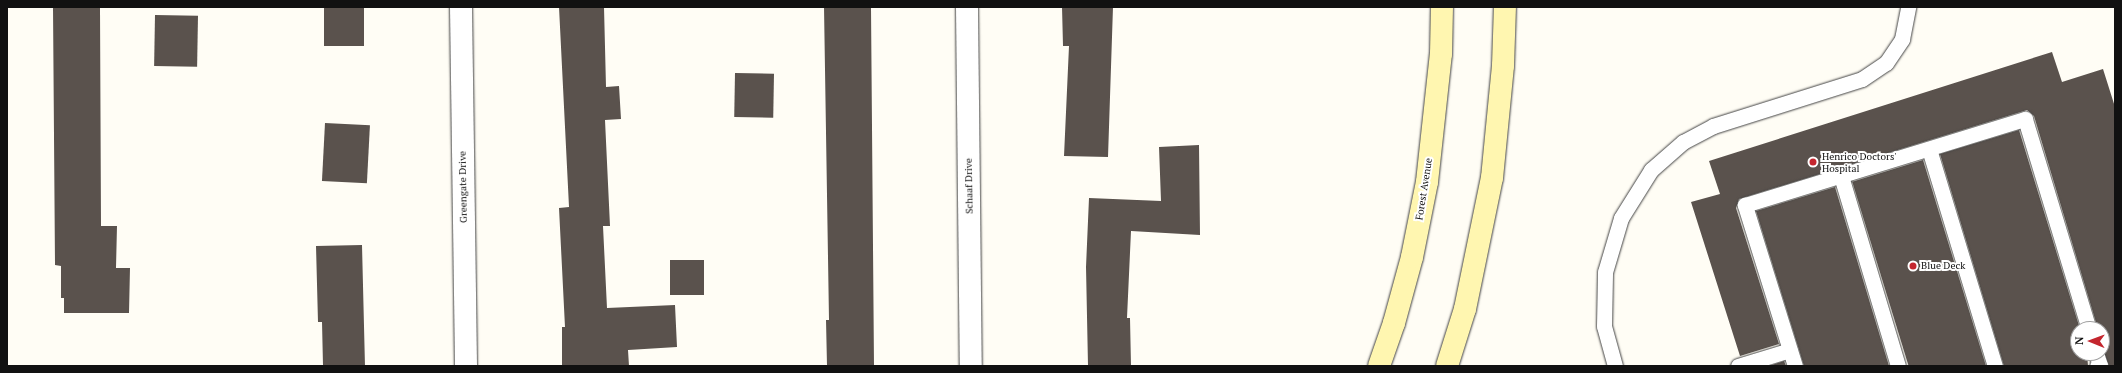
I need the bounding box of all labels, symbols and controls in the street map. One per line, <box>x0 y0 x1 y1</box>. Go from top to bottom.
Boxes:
place label: Henrico Doctors' Hospital <box>1822 150 1896 174</box>
street label: Greengate Drive <box>456 151 470 223</box>
marker: Henrico Doctors' Hospital <box>1807 156 1819 168</box>
street label: Forest Avenue <box>1413 157 1435 221</box>
street label: Schaaf Drive <box>963 158 975 214</box>
place label: Blue Deck <box>1921 260 1965 272</box>
marker: Blue Deck <box>1908 261 1918 271</box>
north arrow <box>2070 321 2110 361</box>
text: N <box>2072 337 2086 345</box>

